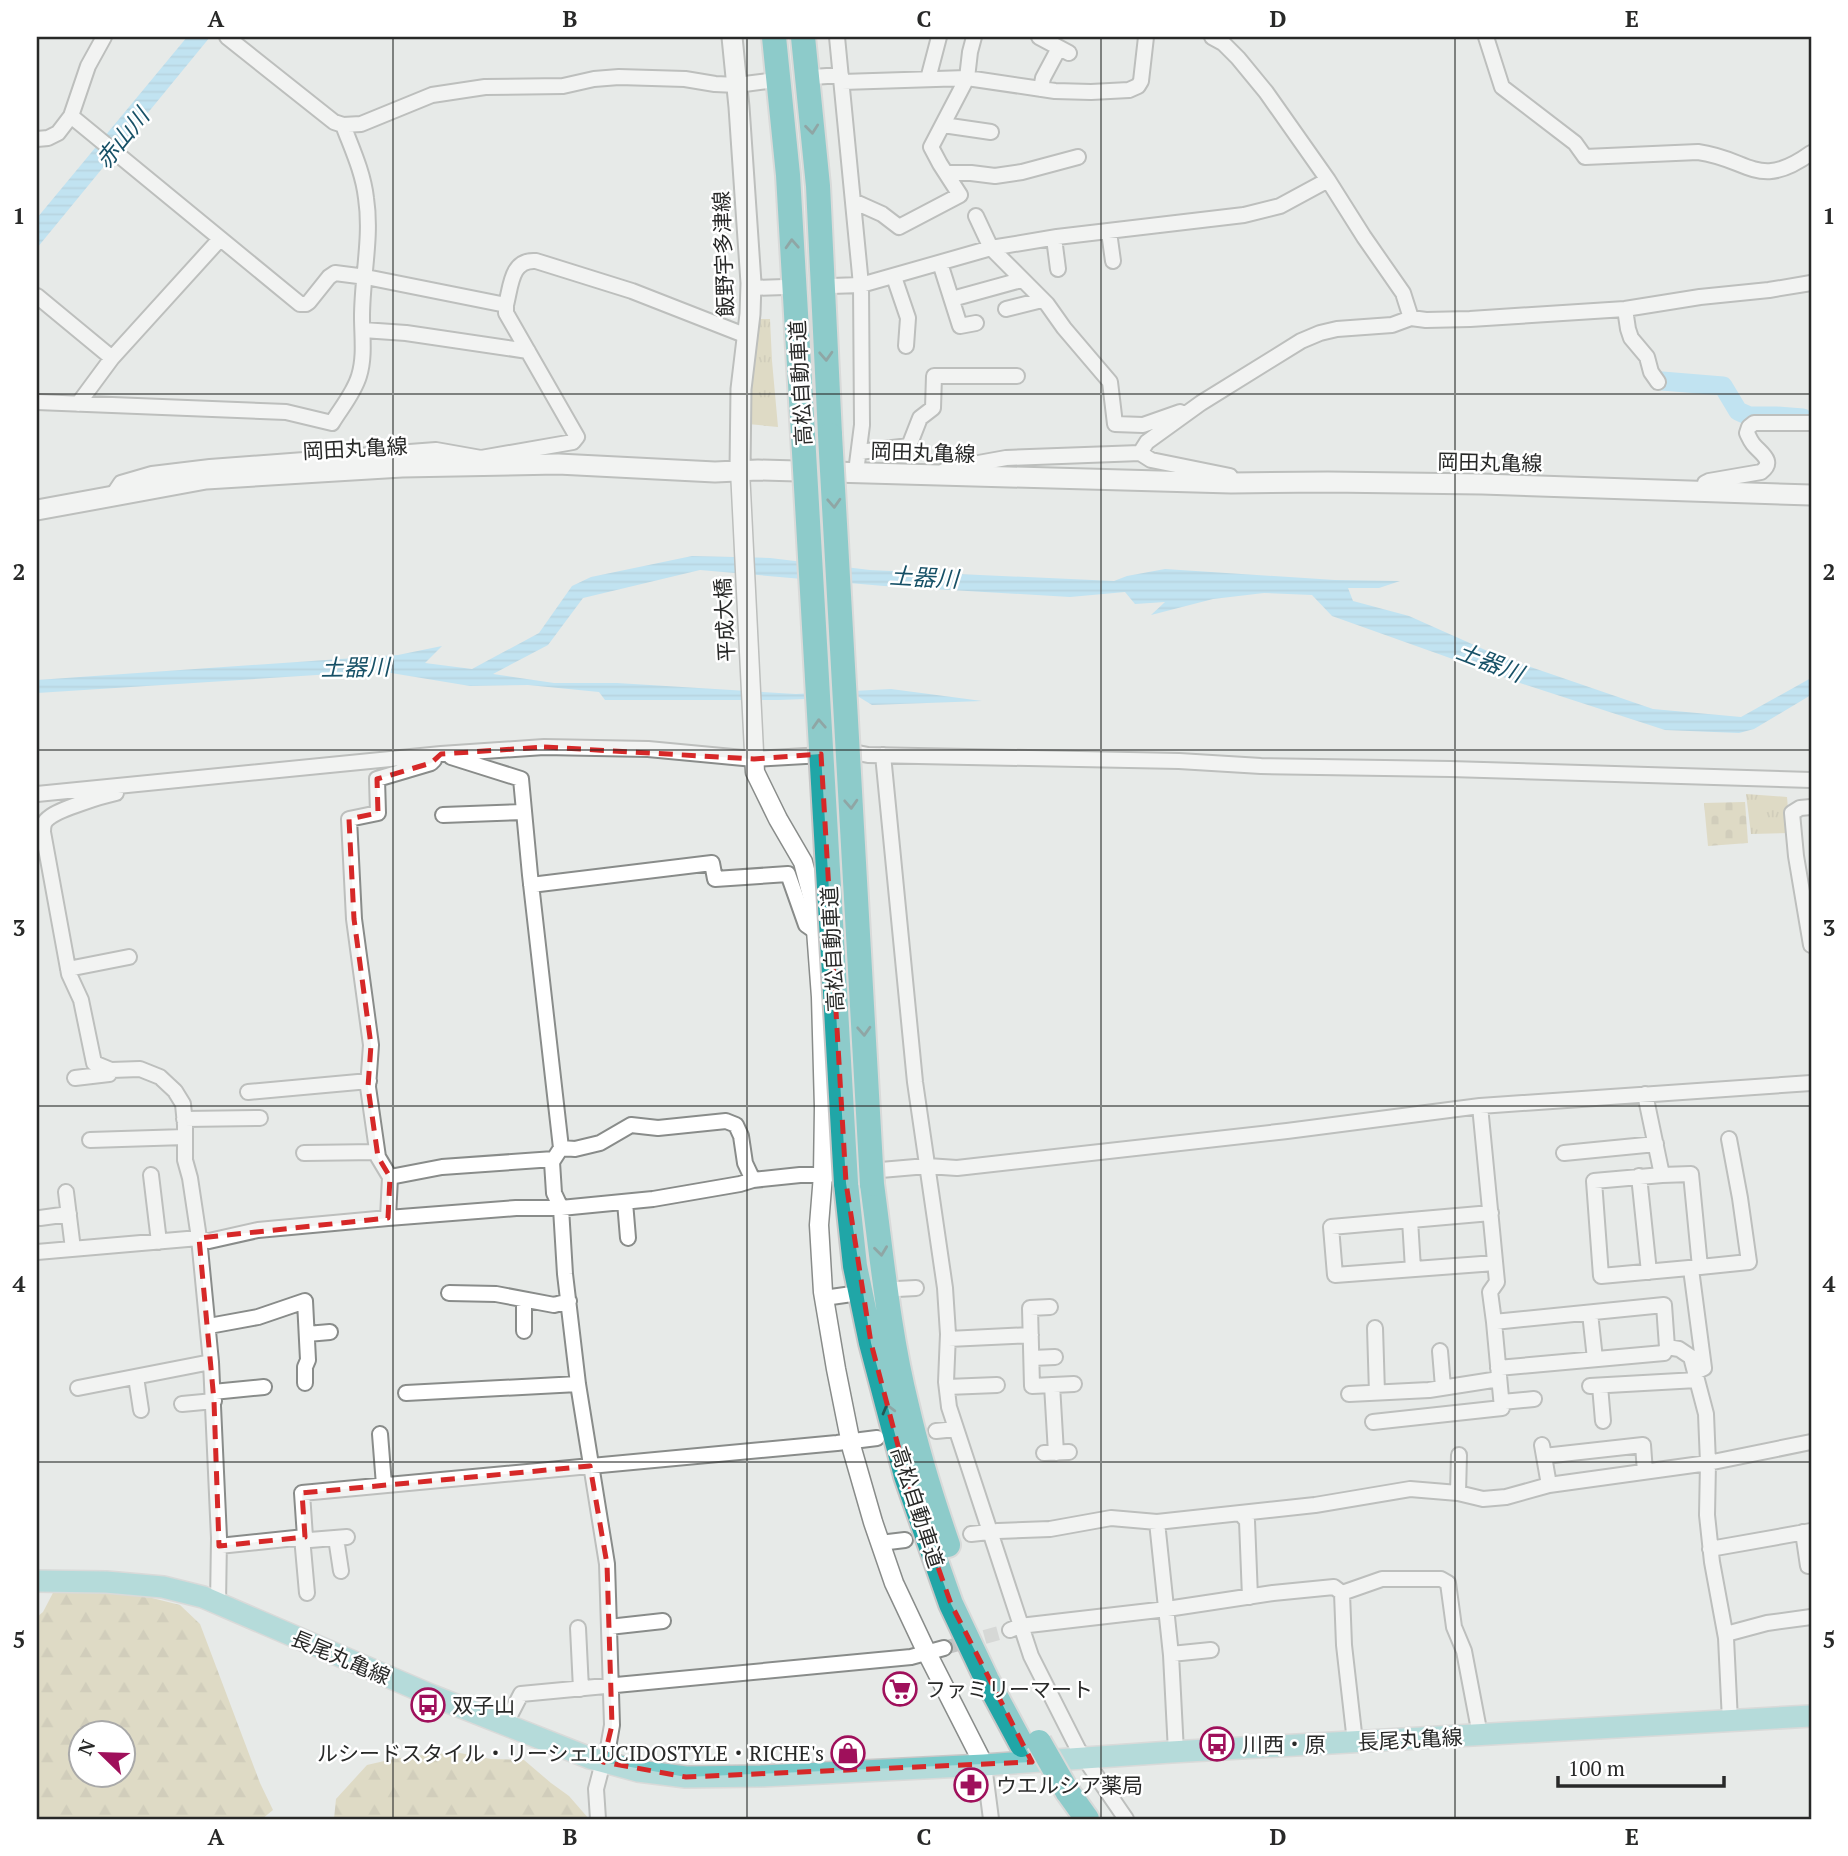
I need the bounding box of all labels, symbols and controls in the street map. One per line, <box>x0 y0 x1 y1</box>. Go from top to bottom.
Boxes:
text: A <box>208 3 225 34</box>
text: B <box>563 3 578 34</box>
text: C <box>917 3 932 34</box>
text: D <box>1270 3 1287 34</box>
text: E <box>1625 3 1639 34</box>
water label: 赤山川 <box>88 99 158 175</box>
one-way arrow <box>804 124 819 135</box>
street label: 飯野宇多津線 <box>707 191 739 317</box>
text: 1 <box>13 200 26 231</box>
text: 1 <box>1823 200 1836 231</box>
one-way arrow <box>785 239 800 250</box>
street label: 高松自動車道 <box>783 319 817 447</box>
one-way arrow <box>818 351 833 362</box>
street label: 岡田丸亀線 <box>302 431 408 465</box>
street label: 岡田丸亀線 <box>870 436 976 468</box>
street label: 岡田丸亀線 <box>1437 447 1543 477</box>
one-way arrow <box>826 498 841 509</box>
text: 2 <box>13 556 26 587</box>
text: 2 <box>1823 556 1836 587</box>
water label: 土器川 <box>889 560 962 594</box>
street label: 平成大橋 <box>708 577 740 663</box>
water label: 土器川 <box>1452 635 1531 690</box>
water label: 土器川 <box>320 651 393 683</box>
one-way arrow <box>812 718 827 729</box>
one-way arrow <box>843 798 858 809</box>
street label: 高松自動車道 <box>815 885 849 1013</box>
text: 3 <box>13 912 26 943</box>
text: 3 <box>1823 912 1836 943</box>
one-way arrow <box>856 1025 871 1036</box>
one-way arrow <box>873 1246 888 1257</box>
text: 4 <box>13 1268 26 1299</box>
text: 4 <box>1823 1268 1836 1299</box>
one-way arrow <box>882 1403 896 1415</box>
street label: 高松自動車道 <box>885 1443 951 1571</box>
text: 5 <box>13 1624 26 1655</box>
street label: 長尾丸亀線 <box>287 1624 395 1690</box>
text: 5 <box>1823 1624 1836 1655</box>
supermarket icon: ファミリーマート <box>881 1670 919 1708</box>
place label: ファミリーマート <box>925 1675 1093 1703</box>
bus stop icon: 双子山 <box>409 1686 447 1724</box>
place label: 双子山 <box>452 1691 515 1719</box>
north arrow <box>66 1720 136 1790</box>
street label: 長尾丸亀線 <box>1357 1722 1463 1756</box>
bus stop icon: 川西・原 <box>1198 1725 1236 1763</box>
place label: 川西・原 <box>1242 1730 1326 1758</box>
shop icon: ルシードスタイル・リーシェLUCIDOSTYLE・RICHE's <box>829 1734 867 1772</box>
text: N <box>72 1735 100 1759</box>
place label: ルシードスタイル・リーシェLUCIDOSTYLE・RICHE's <box>317 1739 824 1767</box>
scale bar <box>1558 1744 1724 1788</box>
text: 100 m <box>1568 1754 1625 1782</box>
pharmacy icon: ウエルシア薬局 <box>952 1766 990 1804</box>
place label: ウエルシア薬局 <box>996 1771 1143 1799</box>
text: A <box>208 1821 225 1852</box>
text: B <box>563 1821 578 1852</box>
text: C <box>917 1821 932 1852</box>
text: D <box>1270 1821 1287 1852</box>
text: E <box>1625 1821 1639 1852</box>

